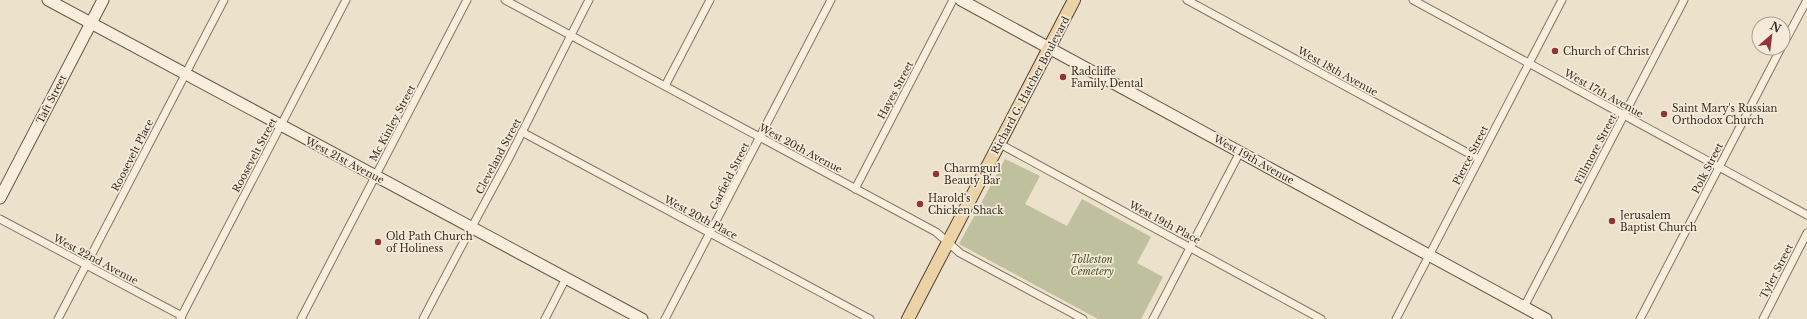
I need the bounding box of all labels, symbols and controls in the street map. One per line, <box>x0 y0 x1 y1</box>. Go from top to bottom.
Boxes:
street label: Richard G. Hatcher Boulevard <box>989 14 1072 156</box>
north arrow <box>1751 16 1791 56</box>
text: N <box>1768 19 1784 36</box>
street label: West 18th Avenue <box>1295 44 1380 99</box>
place label: Church of Christ <box>1563 45 1650 58</box>
marker: Church of Christ <box>1550 46 1560 56</box>
street label: Hayes Street <box>875 59 916 122</box>
place label: Radcliffe Family Dental <box>1071 65 1143 90</box>
street label: West 17th Avenue <box>1561 66 1646 121</box>
street label: Taft Street <box>34 72 69 126</box>
marker: Radcliffe Family Dental <box>1058 72 1068 82</box>
street label: Mc Kinley Street <box>367 83 418 164</box>
place label: Saint Mary's Russian Orthodox Church <box>1672 102 1778 127</box>
marker: Saint Mary's Russian Orthodox Church <box>1659 109 1669 119</box>
street label: Fillmore Street <box>1572 112 1619 186</box>
street label: Roosevelt Street <box>229 116 280 195</box>
street label: Cleveland Street <box>473 116 524 196</box>
street label: Roosevelt Place <box>109 117 156 193</box>
street label: West 20th Avenue <box>756 121 845 176</box>
street label: Pierce Street <box>1450 123 1491 187</box>
street label: West 19th Avenue <box>1210 131 1297 187</box>
street label: West 21st Avenue <box>302 134 387 187</box>
street label: Garfield Street <box>707 140 752 212</box>
street label: Polk Street <box>1689 140 1726 196</box>
place label: Charmgurl Beauty Bar <box>944 162 1001 187</box>
marker: Charmgurl Beauty Bar <box>931 169 941 179</box>
street label: West 20th Place <box>661 192 740 242</box>
place label: Harold's Chicken Shack <box>928 192 1004 217</box>
street label: West 19th Place <box>1126 198 1203 247</box>
marker: Harold's Chicken Shack <box>915 199 925 209</box>
place label: Jerusalem Baptist Church <box>1618 209 1697 234</box>
marker: Jerusalem Baptist Church <box>1607 216 1617 226</box>
place label: Old Path Church of Holiness <box>386 230 473 255</box>
street label: West 22nd Avenue <box>50 231 141 287</box>
marker: Old Path Church of Holiness <box>373 237 383 247</box>
street label: Tyler Street <box>1757 241 1796 301</box>
park label: Tolleston Cemetery <box>1070 253 1114 278</box>

